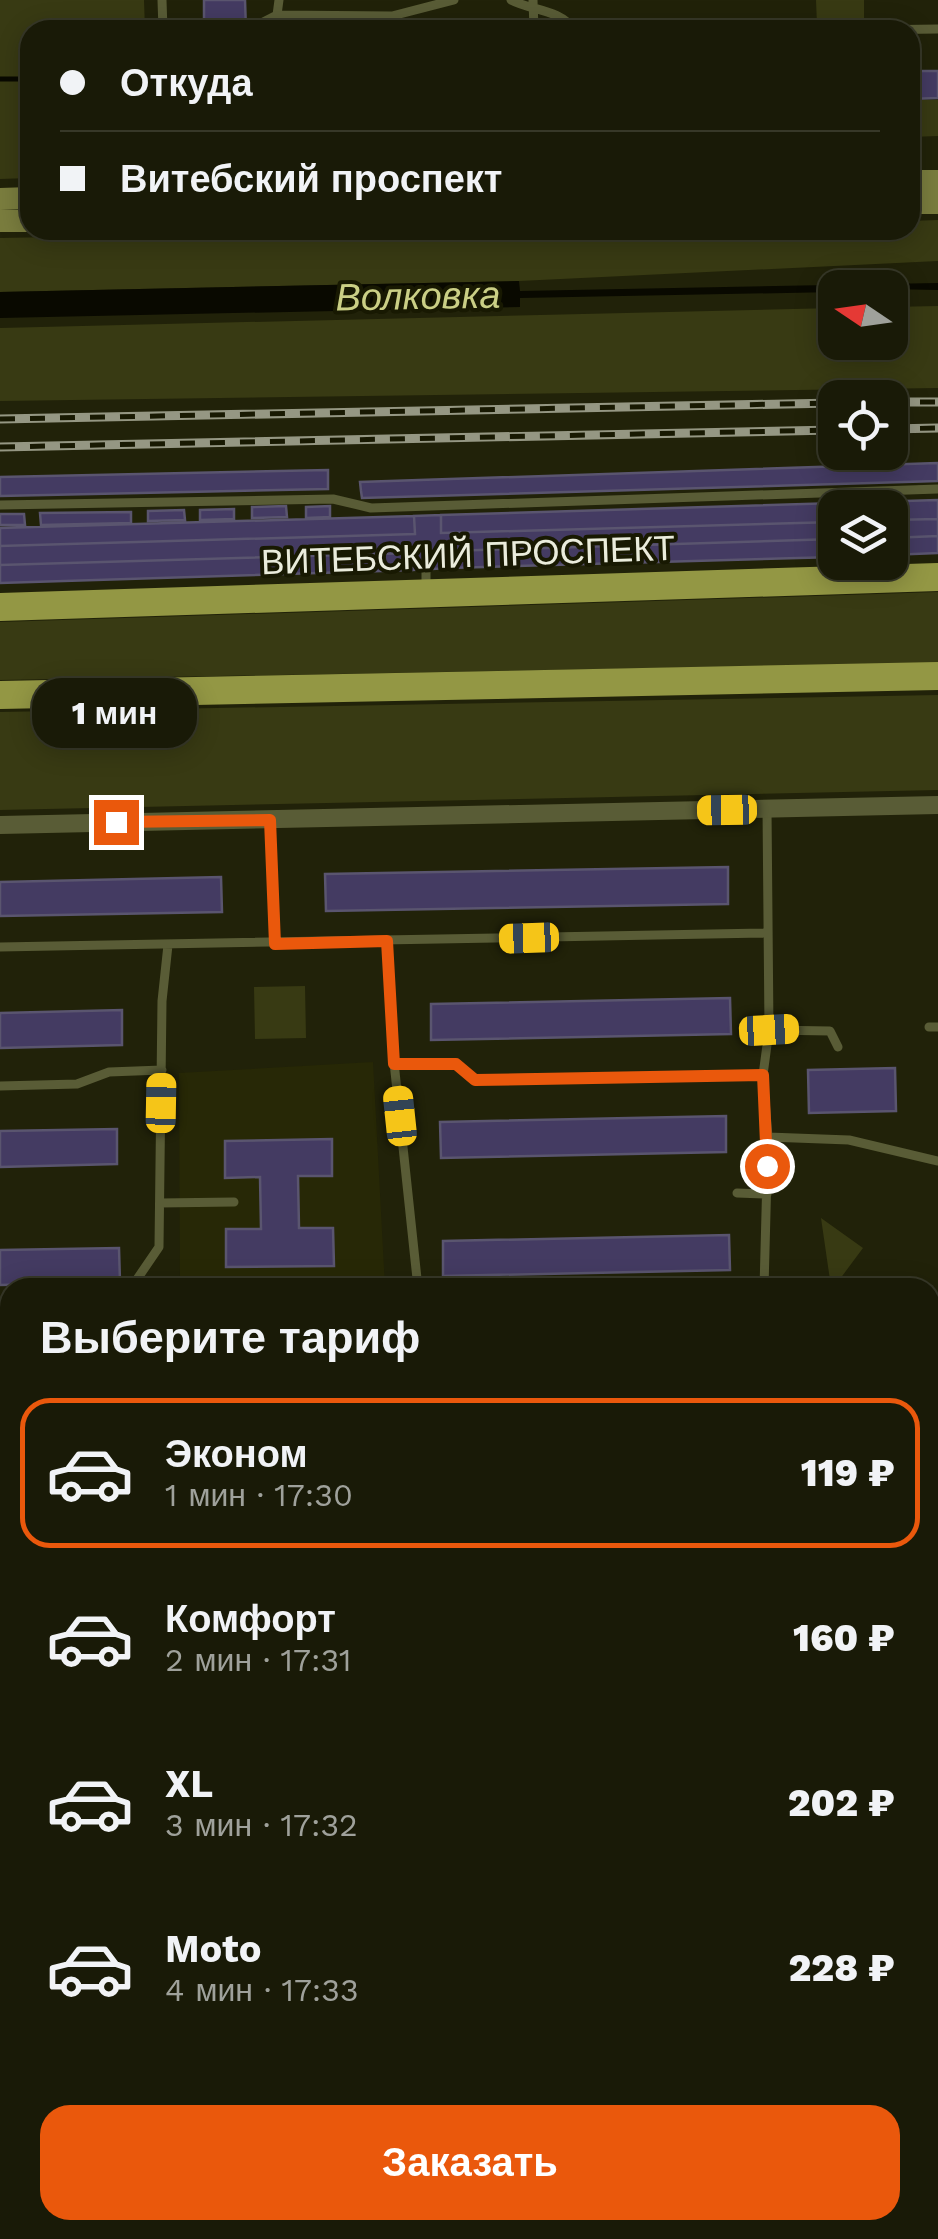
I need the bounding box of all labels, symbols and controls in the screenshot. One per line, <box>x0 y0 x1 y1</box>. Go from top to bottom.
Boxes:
text: Откуда <box>120 61 253 105</box>
text: Витебский проспект <box>120 157 502 201</box>
north arrow <box>818 270 908 360</box>
map controls <box>818 270 908 580</box>
water label: Волковка <box>335 273 501 319</box>
button: locate <box>818 380 908 470</box>
button: layers <box>818 490 908 580</box>
street label: ВИТЕБСКИЙ ПРОСПЕКТ <box>260 527 676 583</box>
callout: 1 мин <box>34 677 198 747</box>
text: 1 мин <box>72 694 157 732</box>
car <box>697 794 757 826</box>
route end <box>94 800 139 845</box>
car <box>498 922 560 954</box>
car <box>738 1013 800 1047</box>
car <box>145 1073 177 1133</box>
car <box>382 1085 418 1147</box>
route start <box>745 1144 790 1189</box>
text: Выберите тариф <box>40 1311 420 1364</box>
icon: car <box>45 1428 135 1518</box>
text: Эконом <box>165 1432 308 1476</box>
text: 119 ₽ <box>801 1451 895 1495</box>
text: 1 мин · 17:30 <box>165 1476 353 1514</box>
icon: car <box>45 1593 135 1683</box>
text: Комфорт <box>165 1597 336 1641</box>
text: 160 ₽ <box>793 1616 895 1660</box>
text: 2 мин · 17:31 <box>165 1641 352 1679</box>
icon: car <box>45 1758 135 1848</box>
text: XL <box>165 1762 213 1806</box>
text: 202 ₽ <box>788 1781 895 1825</box>
text: 3 мин · 17:32 <box>165 1806 358 1844</box>
icon: car <box>45 1923 135 2013</box>
text: Moto <box>165 1927 261 1971</box>
text: 228 ₽ <box>789 1946 895 1990</box>
text: 4 мин · 17:33 <box>165 1971 359 2009</box>
button: Заказать <box>40 2105 900 2220</box>

